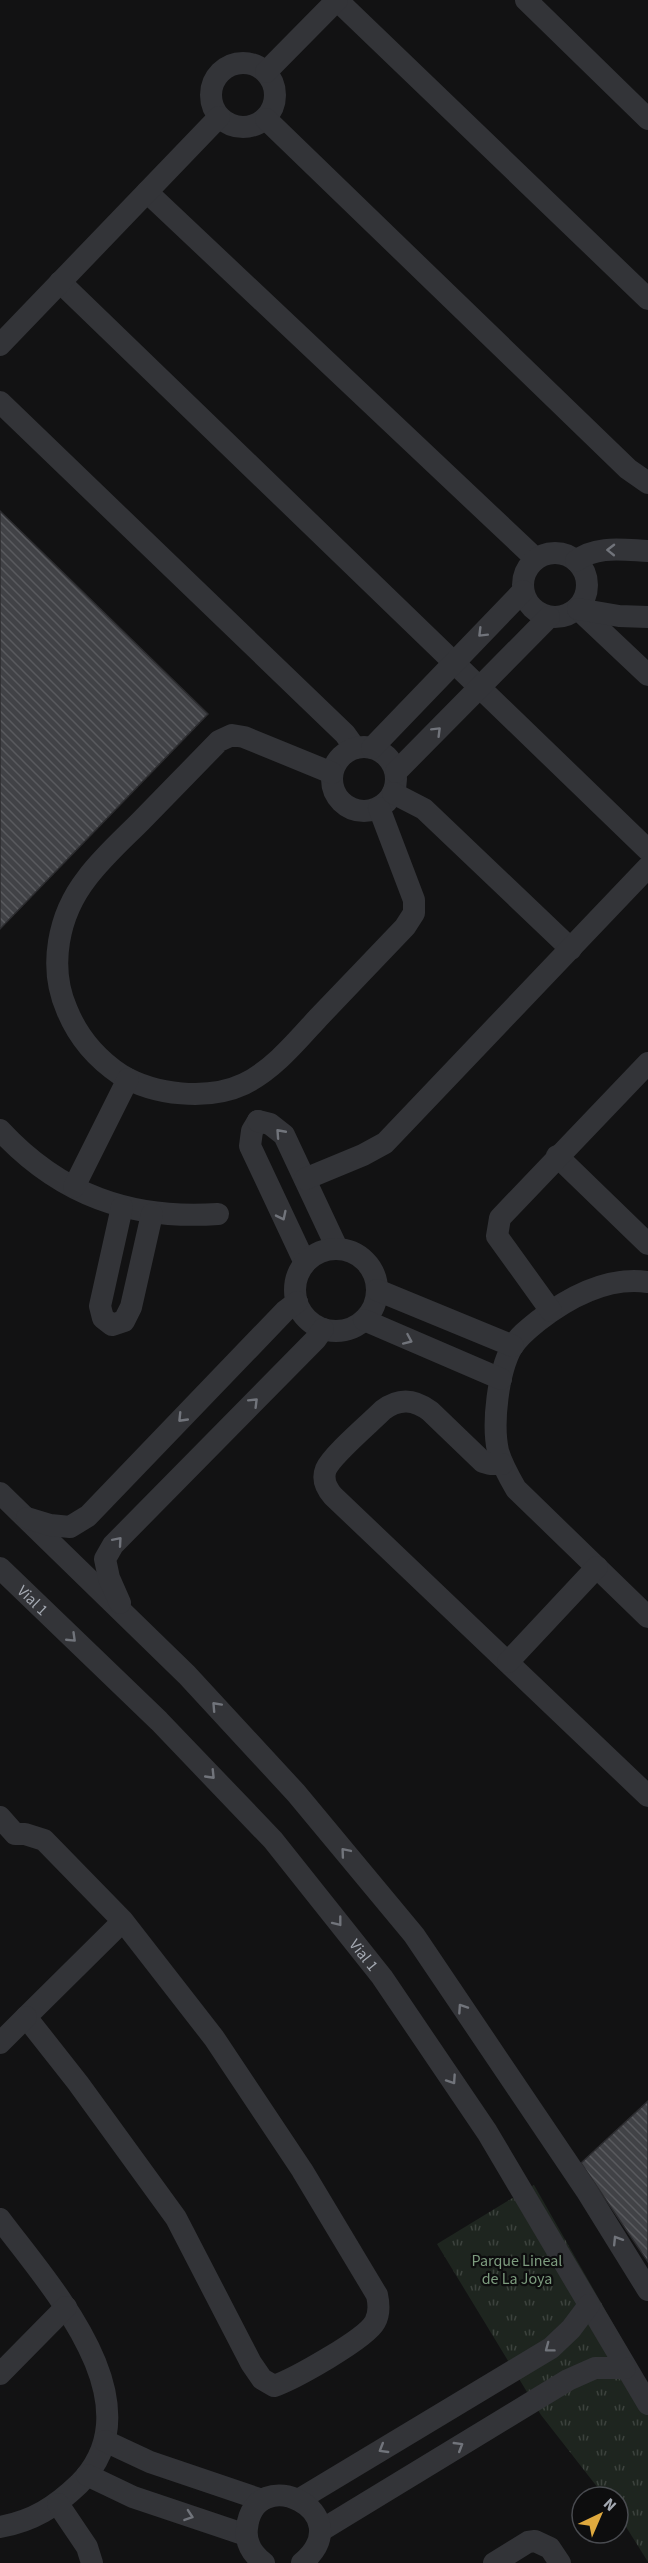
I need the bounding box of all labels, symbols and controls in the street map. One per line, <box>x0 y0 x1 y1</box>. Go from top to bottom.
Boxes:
one-way arrow <box>606 544 615 556</box>
one-way arrow <box>478 625 489 636</box>
one-way arrow <box>429 727 440 738</box>
one-way arrow <box>276 1130 287 1140</box>
one-way arrow <box>275 1210 287 1221</box>
one-way arrow <box>402 1333 413 1345</box>
one-way arrow <box>247 1398 258 1409</box>
one-way arrow <box>178 1412 189 1422</box>
one-way arrow <box>110 1536 121 1547</box>
street label: Vial 1 <box>12 1580 53 1621</box>
one-way arrow <box>66 1631 76 1642</box>
one-way arrow <box>212 1703 223 1713</box>
one-way arrow <box>203 1768 214 1779</box>
one-way arrow <box>342 1848 353 1859</box>
one-way arrow <box>331 1915 342 1926</box>
street label: Vial 1 <box>344 1935 383 1976</box>
one-way arrow <box>459 2003 470 2014</box>
one-way arrow <box>445 2074 456 2085</box>
one-way arrow <box>613 2236 624 2247</box>
park label: Parque Lineal de La Joya <box>472 2250 562 2290</box>
one-way arrow <box>545 2340 556 2351</box>
one-way arrow <box>453 2441 463 2453</box>
one-way arrow <box>379 2442 389 2454</box>
north arrow <box>570 2485 630 2545</box>
text: N <box>598 2493 621 2517</box>
one-way arrow <box>183 2508 193 2521</box>

